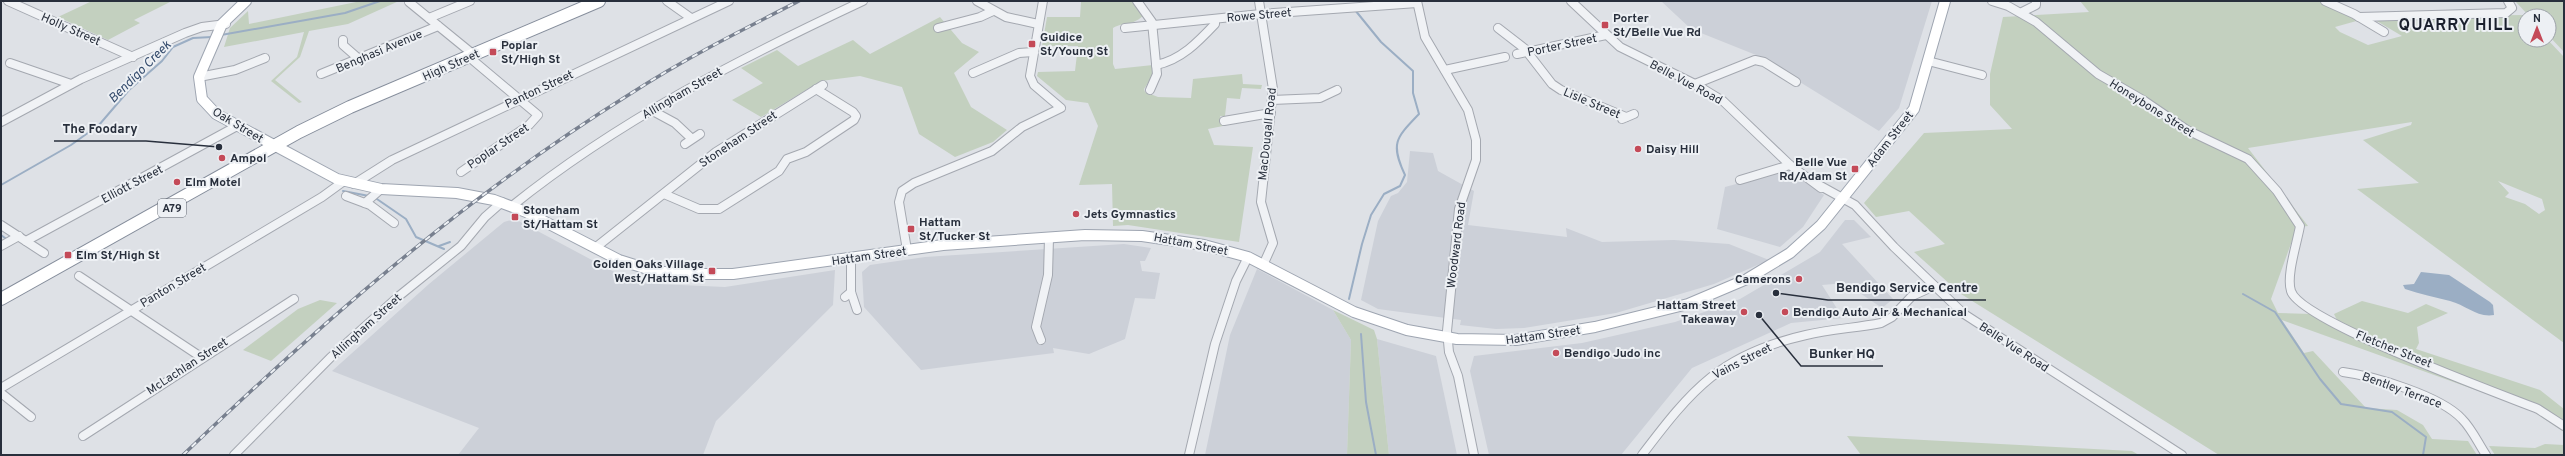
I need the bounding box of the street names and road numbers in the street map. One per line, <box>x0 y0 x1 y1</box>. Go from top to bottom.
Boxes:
street label: Rowe Street <box>1226 5 1292 27</box>
street label: Holly Street <box>38 10 103 50</box>
street label: Benghasi Avenue <box>334 26 425 77</box>
street label: Porter Street <box>1526 31 1598 61</box>
street label: High Street <box>420 46 482 86</box>
street label: Belle Vue Road <box>1646 57 1725 109</box>
street label: Allingham Street <box>639 64 726 123</box>
street label: Panton Street <box>502 67 576 113</box>
street label: Honeybone Street <box>2106 76 2197 141</box>
street label: Lisle Street <box>1560 85 1623 123</box>
street label: MacDougall Road <box>1255 87 1281 181</box>
street label: Oak Street <box>209 104 266 147</box>
street label: Stoneham Street <box>696 108 781 172</box>
street label: Adam Street <box>1864 108 1918 171</box>
street label: Poplar Street <box>465 120 533 173</box>
street label: Elliott Street <box>99 162 166 208</box>
road number: A79 <box>158 199 186 217</box>
street label: Woodward Road <box>1444 201 1470 289</box>
street label: Hattam Street <box>1152 230 1229 260</box>
street label: Hattam Street <box>831 244 908 270</box>
street label: Panton Street <box>138 260 209 312</box>
street label: Allingham Street <box>328 291 406 363</box>
street label: Belle Vue Road <box>1975 319 2051 376</box>
street label: Hattam Street <box>1505 323 1582 349</box>
street label: Fletcher Street <box>2353 327 2434 372</box>
street label: McLachlan Street <box>144 335 231 399</box>
street label: Vains Street <box>1710 340 1775 384</box>
street label: Bentley Terrace <box>2359 369 2444 413</box>

